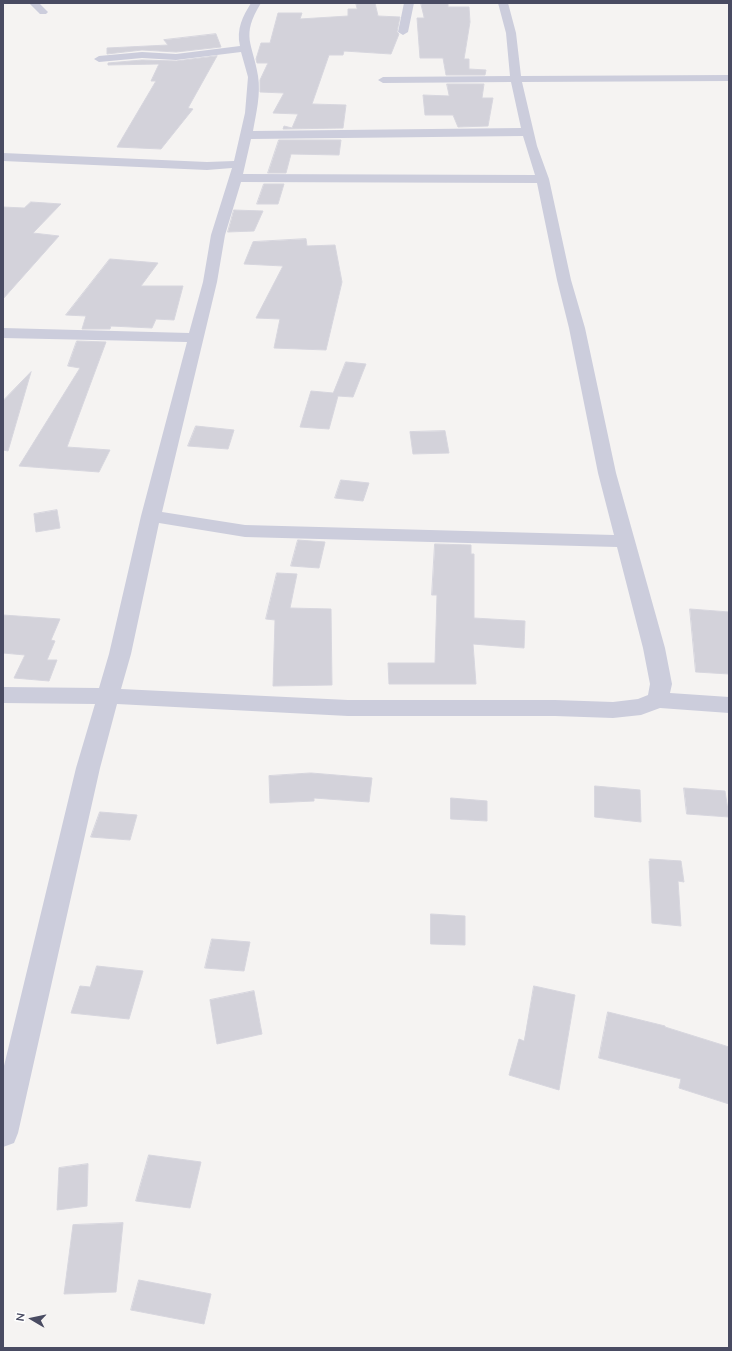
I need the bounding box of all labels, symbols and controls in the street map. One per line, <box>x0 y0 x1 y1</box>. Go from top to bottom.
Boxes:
north arrow <box>12 1299 52 1339</box>
text: N <box>13 1312 28 1322</box>

